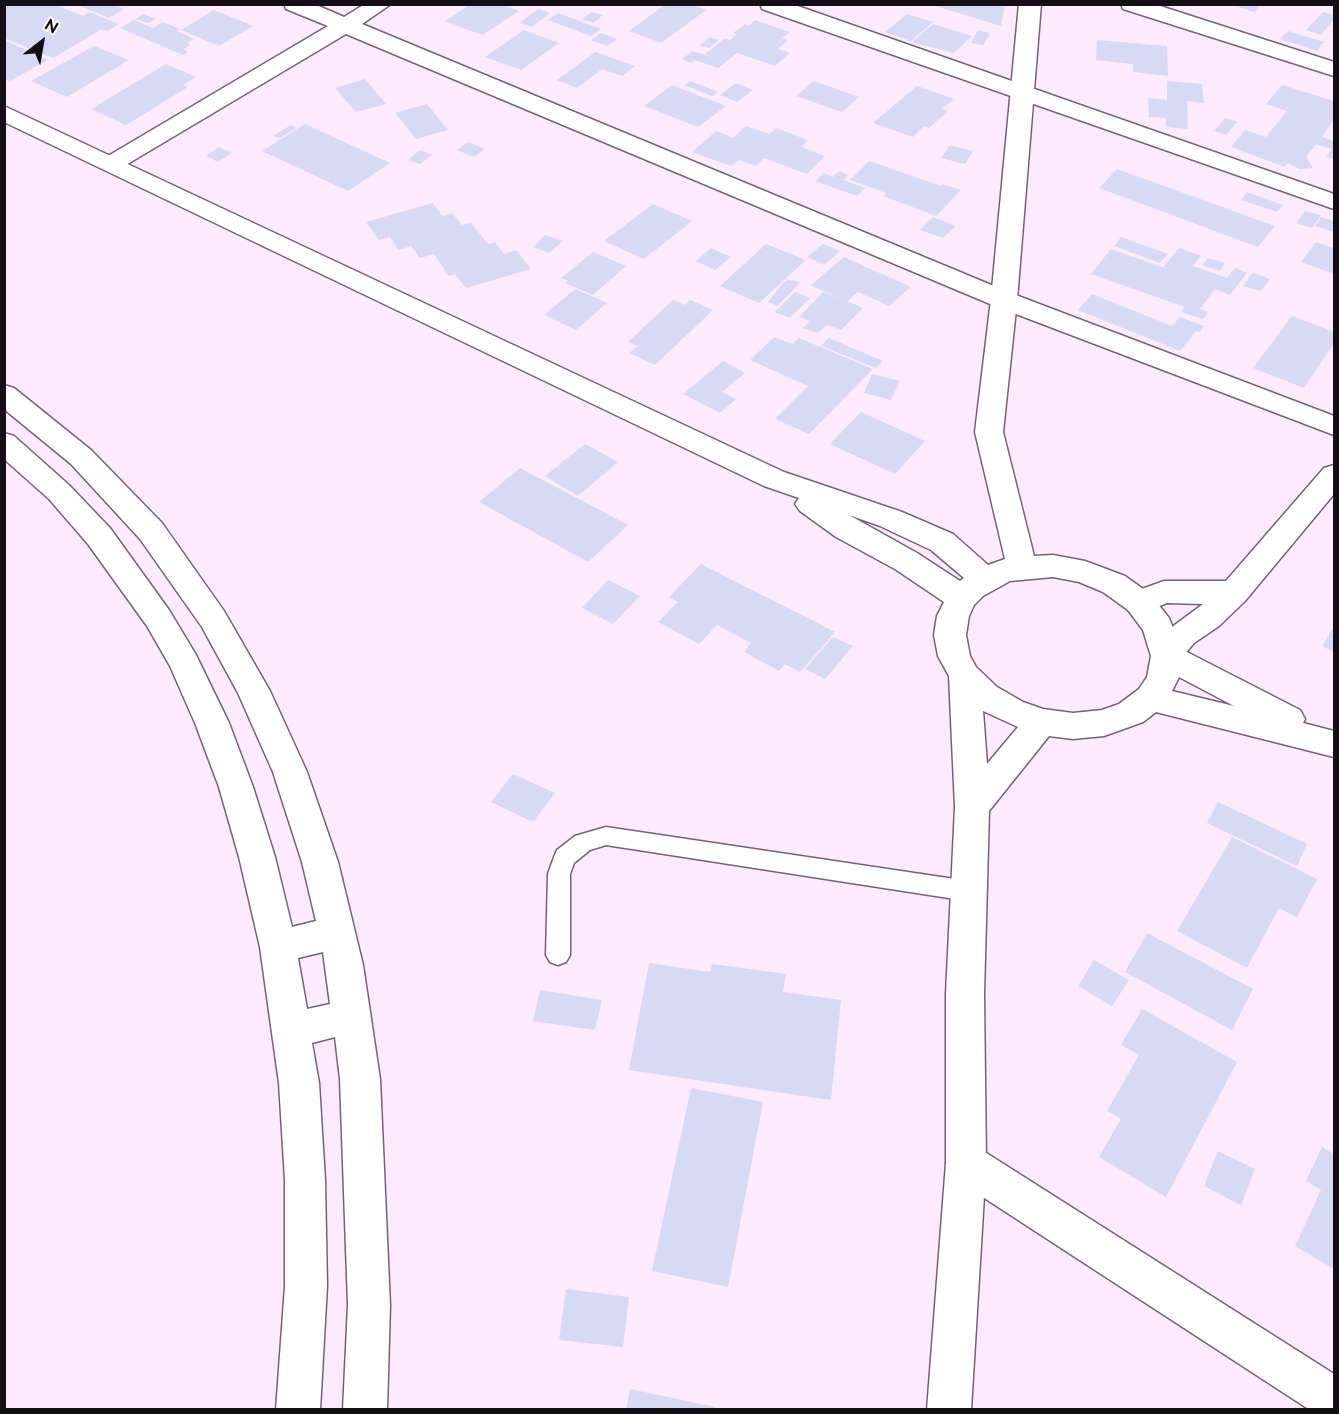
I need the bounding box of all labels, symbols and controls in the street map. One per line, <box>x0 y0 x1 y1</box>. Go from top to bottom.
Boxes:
north arrow <box>12 12 72 72</box>
text: N <box>41 15 62 37</box>

